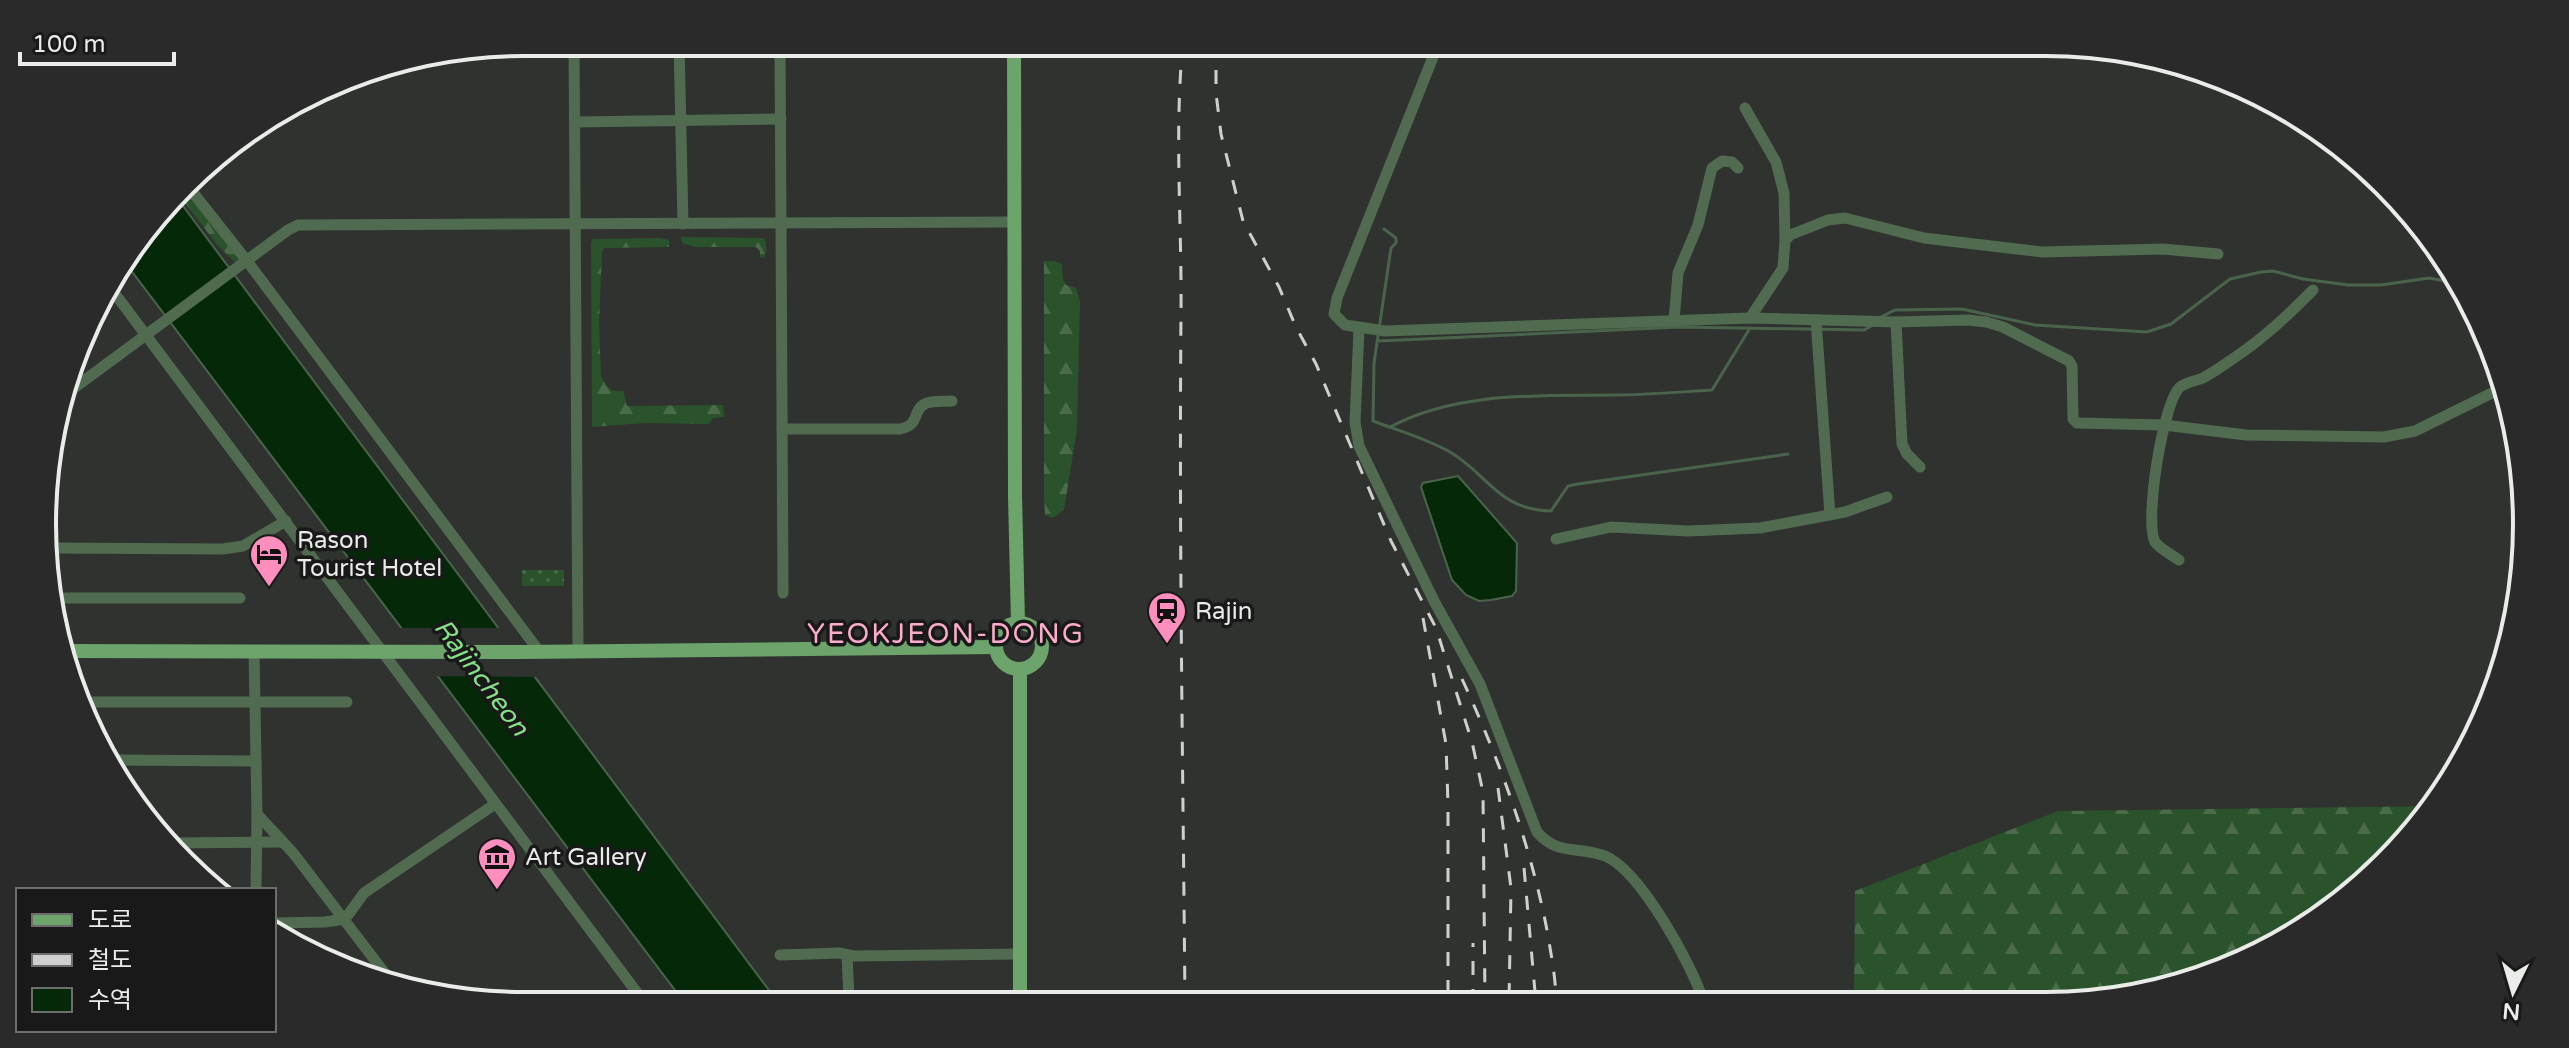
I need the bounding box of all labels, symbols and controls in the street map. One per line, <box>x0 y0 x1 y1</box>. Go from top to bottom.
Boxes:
scale bar <box>20 16 174 66</box>
text: 100 m <box>32 30 106 59</box>
place label: Rason Tourist Hotel <box>297 526 442 583</box>
hotel icon: Rason Tourist Hotel <box>248 533 290 588</box>
station icon: Rajin <box>1146 590 1188 645</box>
place label: Rajin <box>1195 597 1252 626</box>
water label: Rajincheon <box>428 613 536 743</box>
district label: YEOKJEON-DONG <box>807 617 1085 651</box>
museum icon: Art Gallery <box>476 836 518 891</box>
place label: Art Gallery <box>525 843 647 872</box>
legend <box>16 888 276 1032</box>
text: 도로 <box>88 906 132 935</box>
text: 철도 <box>88 946 132 975</box>
north arrow <box>2473 952 2553 1032</box>
text: 수역 <box>88 986 132 1015</box>
text: N <box>2501 997 2521 1025</box>

